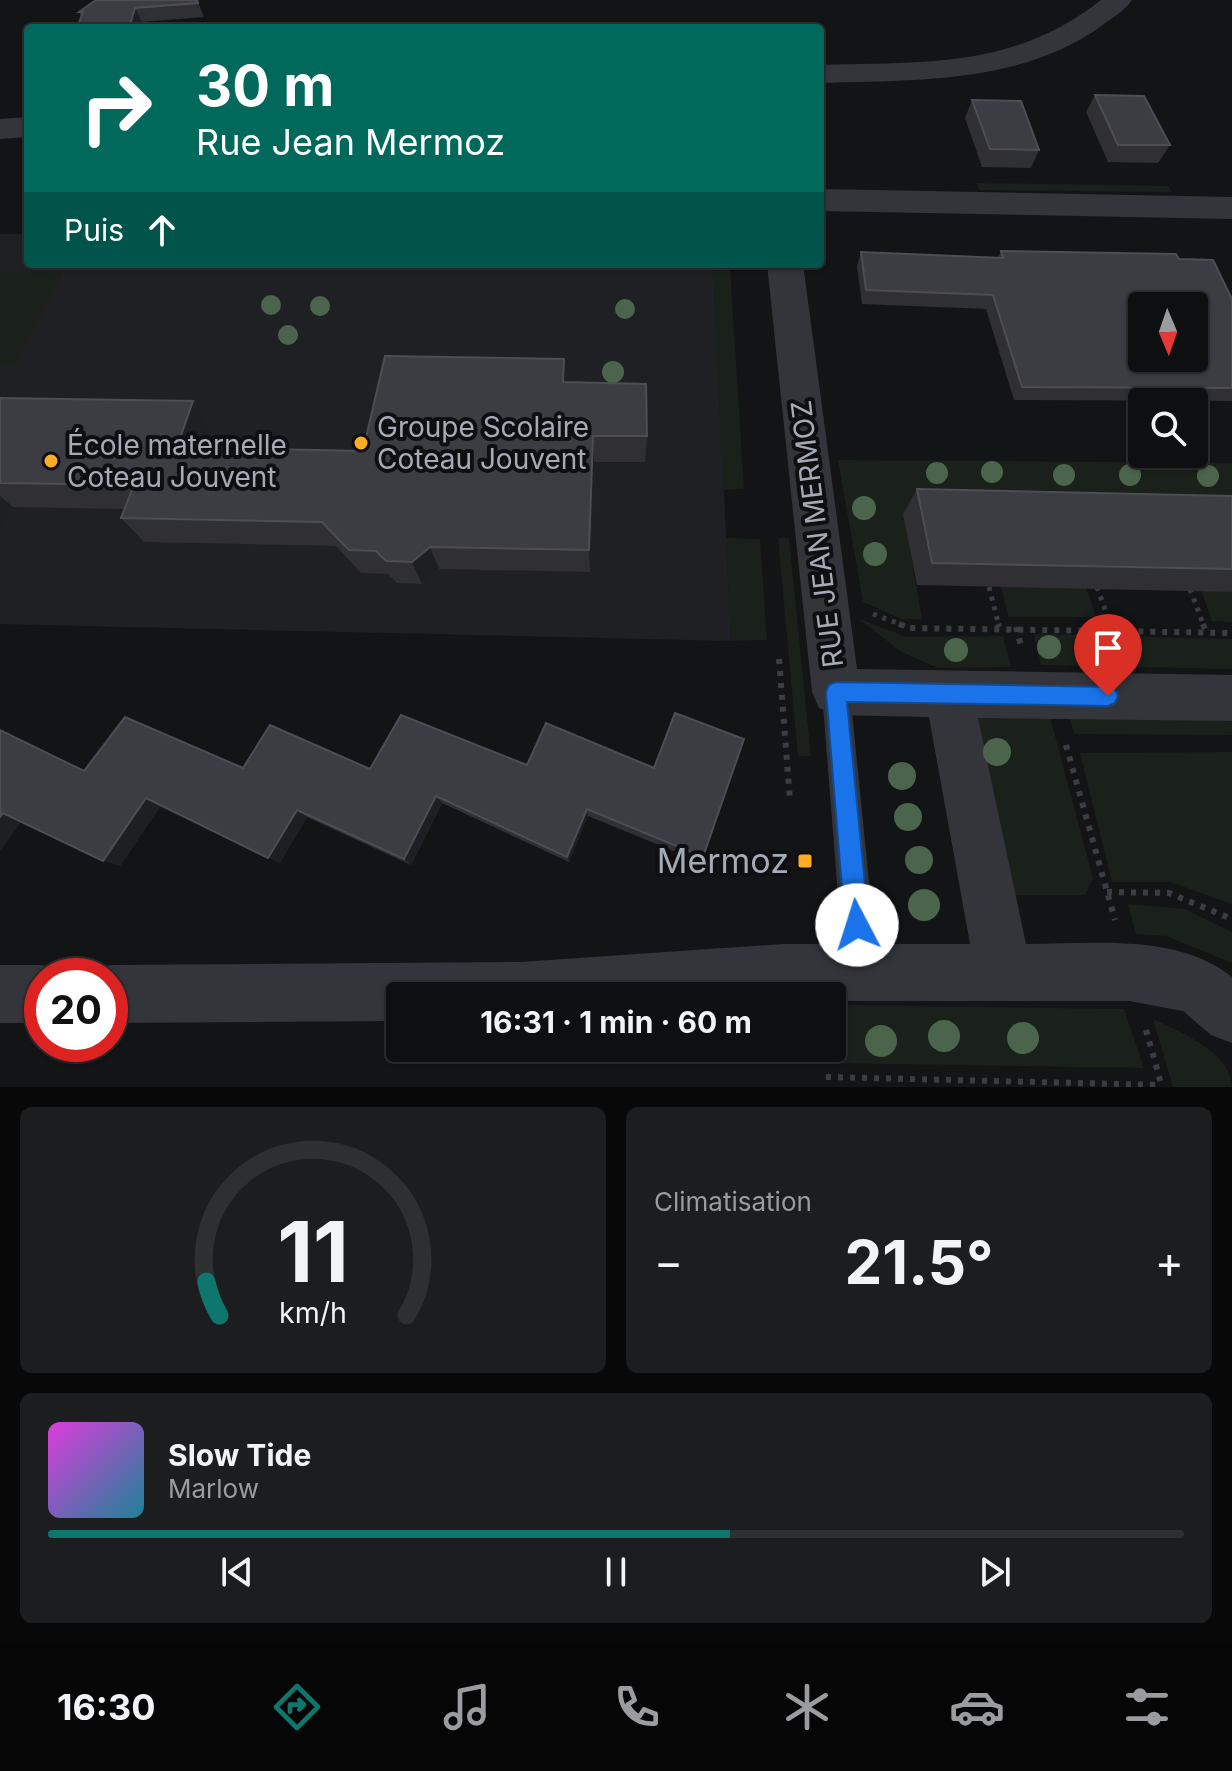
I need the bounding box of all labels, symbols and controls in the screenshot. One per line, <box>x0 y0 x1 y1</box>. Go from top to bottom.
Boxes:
text: 30 m <box>196 52 334 120</box>
icon: right <box>64 56 168 160</box>
text: Rue Jean Mermoz <box>196 120 505 164</box>
icon: ahead <box>140 208 184 252</box>
text: Puis <box>64 212 124 248</box>
north arrow <box>1128 292 1208 372</box>
map controls <box>1128 292 1208 468</box>
button: search <box>1128 388 1208 468</box>
street label: RUE JEAN MERMOZ <box>784 398 850 670</box>
place label: Groupe Scolaire Coteau Jouvent <box>377 410 589 476</box>
place label: École maternelle Coteau Jouvent <box>67 427 287 494</box>
marker: Groupe Scolaire Coteau Jouvent <box>352 434 370 452</box>
marker: École maternelle Coteau Jouvent <box>42 452 60 470</box>
pin <box>1074 614 1142 696</box>
icon: arrive <box>1086 626 1130 670</box>
place label: Mermoz <box>657 840 789 881</box>
marker: Mermoz <box>796 852 814 870</box>
position arrow <box>815 883 899 967</box>
speed limit sign: 20 <box>24 958 128 1062</box>
text: 16:31 · 1 min · 60 m <box>480 1004 752 1040</box>
text: Climatisation <box>654 1186 812 1217</box>
text: 11 <box>277 1201 349 1302</box>
text: 21.5° <box>845 1226 993 1298</box>
text: − <box>654 1235 683 1289</box>
text: + <box>1155 1235 1184 1289</box>
text: km/h <box>279 1295 347 1330</box>
text: Slow Tide <box>168 1437 311 1473</box>
text: Marlow <box>168 1473 259 1504</box>
icon: previous <box>215 1550 259 1594</box>
icon: pause <box>594 1550 638 1594</box>
icon: next <box>973 1550 1017 1594</box>
icon: directions <box>269 1679 325 1735</box>
icon: music <box>439 1679 495 1735</box>
icon: phone <box>609 1679 665 1735</box>
icon: climate <box>779 1679 835 1735</box>
icon: car <box>949 1679 1005 1735</box>
icon: filters <box>1119 1679 1175 1735</box>
text: 16:30 <box>57 1685 155 1729</box>

